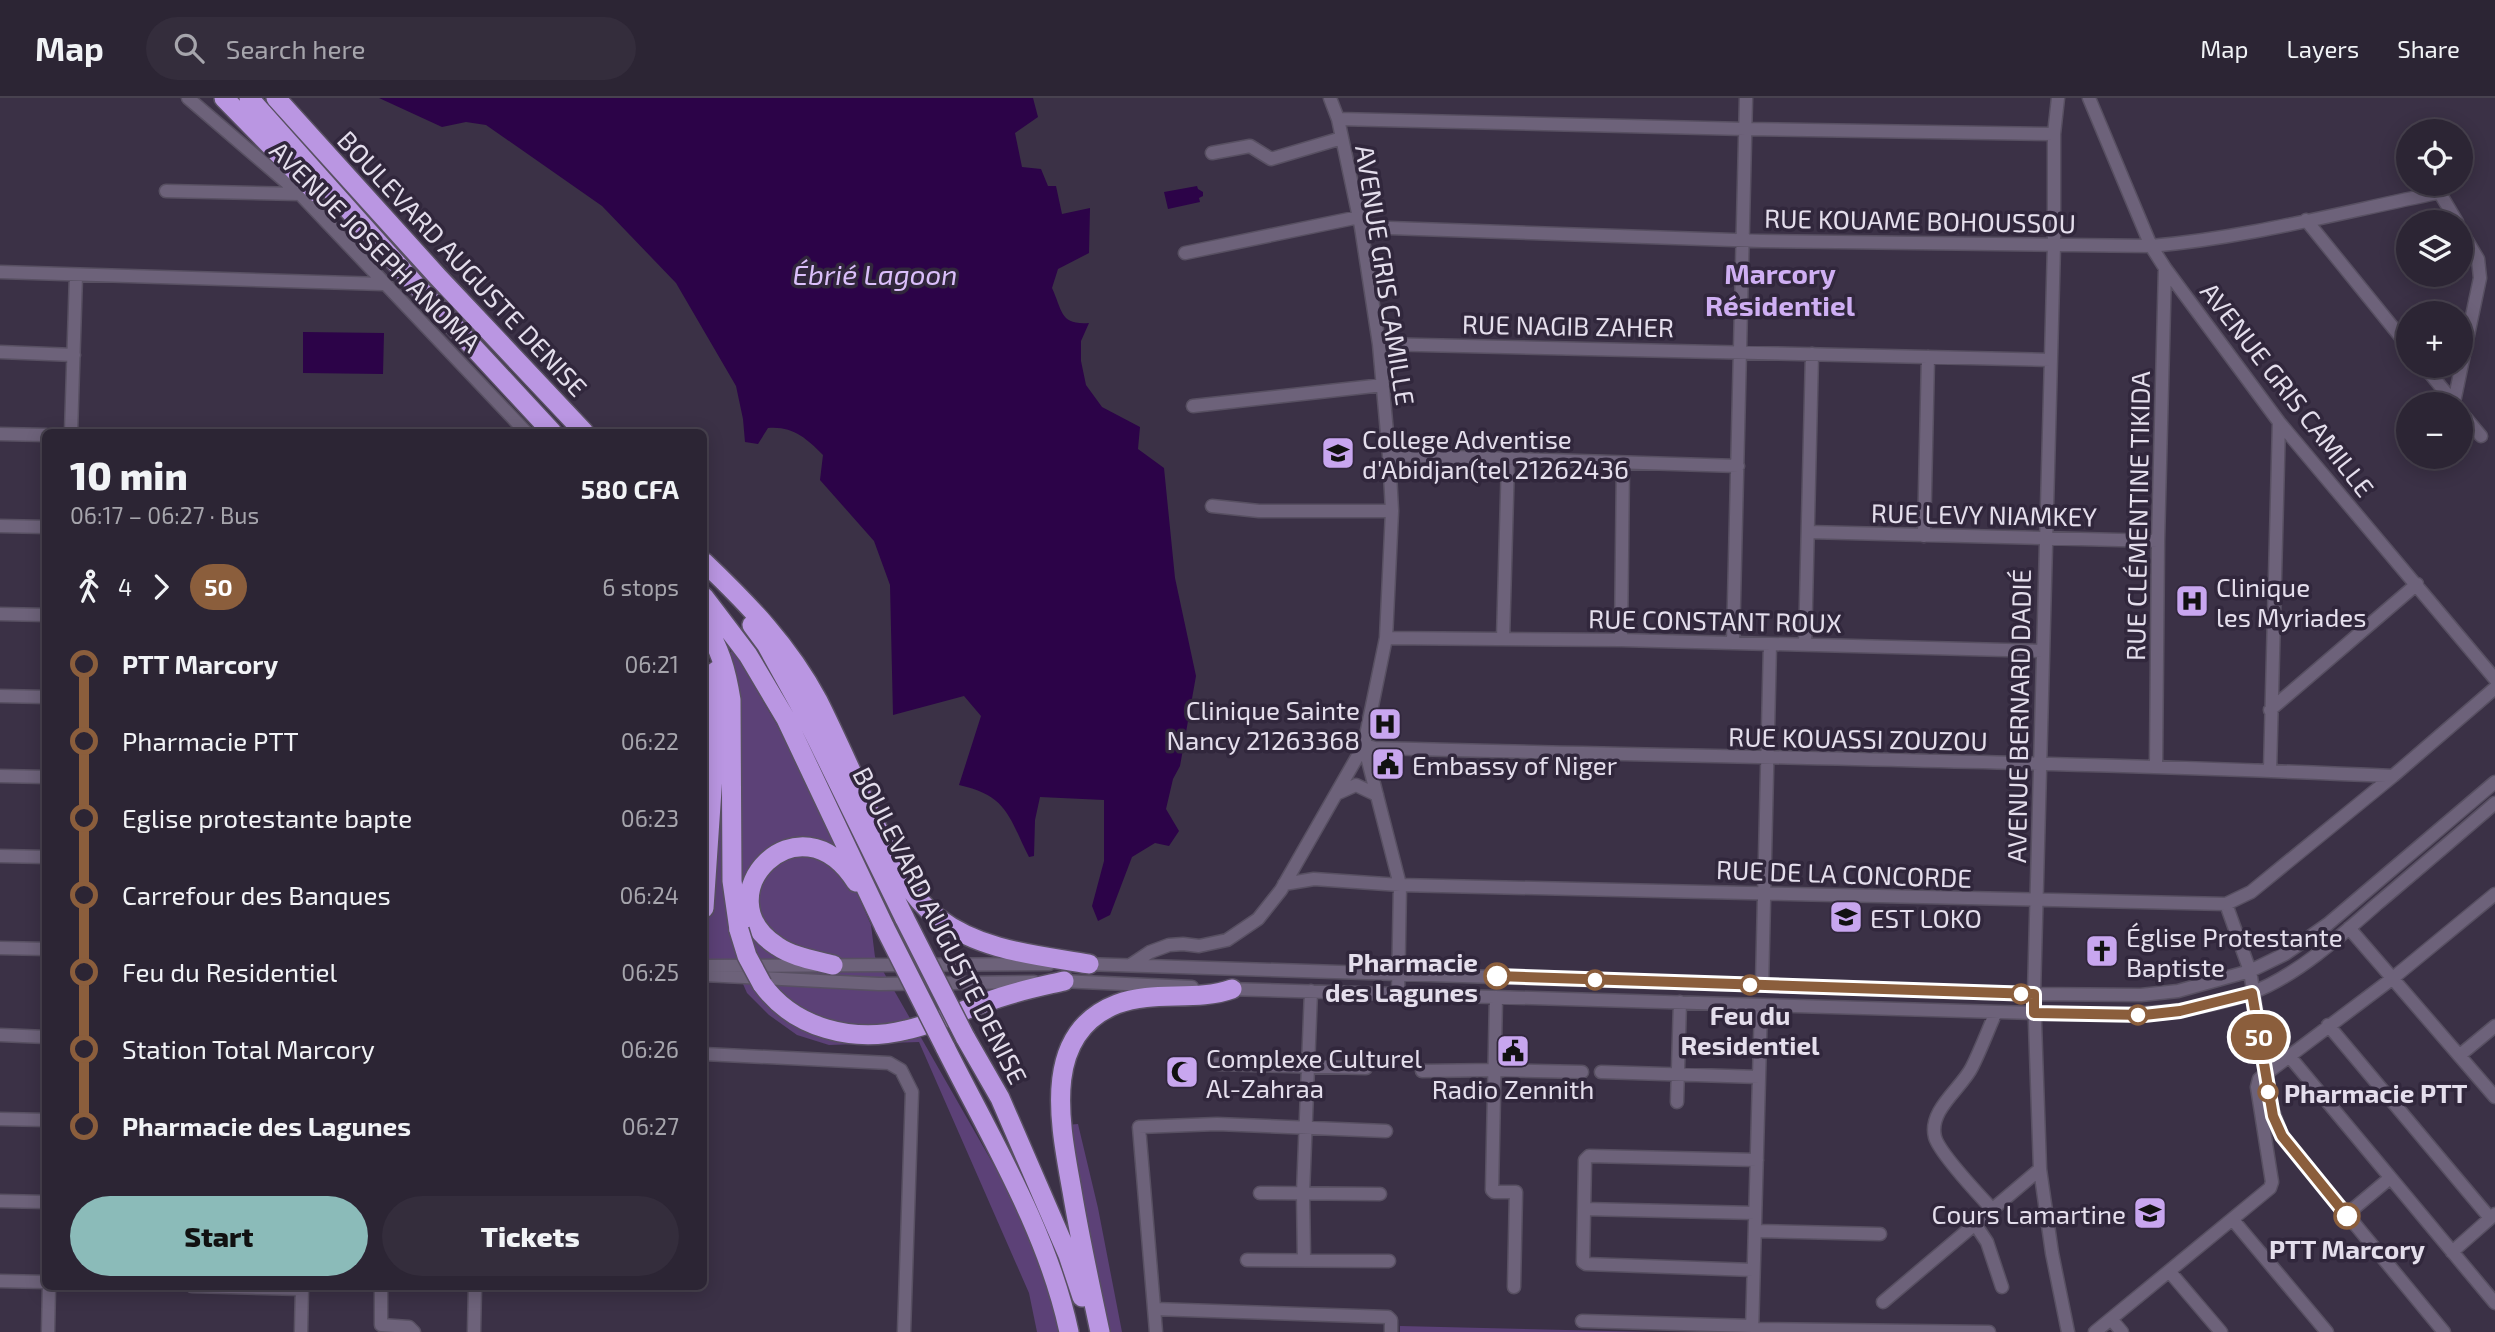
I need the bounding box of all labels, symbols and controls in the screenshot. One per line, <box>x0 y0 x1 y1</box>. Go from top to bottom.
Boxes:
search box <box>146 17 636 80</box>
text: Map <box>35 28 104 68</box>
icon: search <box>170 29 208 67</box>
text: Search here <box>226 33 365 64</box>
text: Map <box>2200 34 2248 63</box>
text: Layers <box>2286 34 2359 63</box>
text: Share <box>2397 34 2460 63</box>
map controls <box>2396 119 2473 469</box>
button: locate <box>2396 119 2473 196</box>
street label: BOULEVARD AUGUSTE DENISE <box>332 124 594 402</box>
street label: AVENUE JOSEPH ANOMA <box>264 134 488 358</box>
street label: AVENUE GRIS CAMILLE <box>1350 143 1422 407</box>
street label: RUE KOUAME BOHOUSSOU <box>1764 202 2076 238</box>
button: layers <box>2396 210 2473 287</box>
district label: Marcory Résidentiel <box>1705 256 1856 322</box>
water label: Ébrié Lagoon <box>792 257 958 291</box>
street label: AVENUE GRIS CAMILLE <box>2195 276 2381 502</box>
button: + <box>2396 301 2473 378</box>
street label: RUE NAGIB ZAHER <box>1462 308 1674 342</box>
street label: RUE CLÉMENTINE TIKIDA <box>2119 371 2155 661</box>
button: − <box>2396 392 2473 469</box>
place label: College Adventise d'Abidjan(tel 21262436 <box>1362 423 1629 484</box>
school or university icon: College Adventise d'Abidjan(tel 21262436 <box>1319 434 1357 472</box>
text: 10 min <box>70 452 188 498</box>
text: 580 CFA <box>581 473 679 504</box>
street label: RUE LEVY NIAMKEY <box>1871 497 2097 531</box>
text: 06:17 – 06:27 · Bus <box>70 501 259 529</box>
icon: walk <box>70 568 108 606</box>
icon: forward <box>142 568 180 606</box>
street label: AVENUE BERNARD DADIÉ <box>2000 569 2036 863</box>
place label: Clinique les Myriades <box>2216 571 2366 632</box>
text: 50 <box>204 572 233 601</box>
text: 4 <box>118 573 132 601</box>
text: 6 stops <box>602 573 679 601</box>
hospital icon: Clinique les Myriades <box>2173 582 2211 620</box>
street label: RUE CONSTANT ROUX <box>1588 602 1842 638</box>
text: PTT Marcory <box>122 648 278 679</box>
text: 06:21 <box>624 650 679 678</box>
place label: Clinique Sainte Nancy 21263368 <box>1167 694 1360 755</box>
hospital icon: Clinique Sainte Nancy 21263368 <box>1366 705 1404 743</box>
street label: RUE KOUASSI ZOUZOU <box>1728 720 1988 756</box>
text: Pharmacie PTT <box>122 725 299 756</box>
text: 06:22 <box>621 727 679 755</box>
public building icon: Embassy of Niger <box>1369 745 1407 783</box>
place label: Embassy of Niger <box>1412 749 1617 780</box>
street label: BOULEVARD AUGUSTE DENISE <box>847 761 1035 1089</box>
text: Eglise protestante bapte <box>122 802 412 833</box>
text: 06:23 <box>621 804 679 832</box>
street label: RUE DE LA CONCORDE <box>1715 853 1973 893</box>
text: Carrefour des Banques <box>122 879 391 910</box>
text: 06:24 <box>619 881 679 909</box>
school or university icon: EST LOKO <box>1827 898 1865 936</box>
place label: EST LOKO <box>1870 902 1982 933</box>
place label: Église Protestante Baptiste <box>2126 921 2343 982</box>
church icon: Église Protestante Baptiste <box>2083 932 2121 970</box>
place label: Pharmacie des Lagunes <box>1325 946 1478 1007</box>
text: Feu du Residentiel <box>122 956 337 987</box>
text: 06:25 <box>621 958 679 986</box>
marker: Pharmacie des Lagunes <box>1484 963 1510 989</box>
unlabelled marker <box>1585 970 1605 990</box>
marker: Feu du Residentiel <box>1740 975 1760 995</box>
unlabelled marker <box>2011 984 2031 1004</box>
place label: Feu du Residentiel <box>1680 999 1820 1060</box>
unlabelled marker <box>2128 1005 2148 1025</box>
line badge: 50 <box>2228 1014 2290 1060</box>
text: 50 <box>2245 1022 2273 1051</box>
public building icon: Radio Zennith <box>1494 1032 1532 1070</box>
text: Station Total Marcory <box>122 1033 375 1064</box>
text: 06:26 <box>620 1035 679 1063</box>
place label: Complexe Culturel Al-Zahraa <box>1206 1042 1422 1103</box>
mosque icon: Complexe Culturel Al-Zahraa <box>1163 1053 1201 1091</box>
place label: Radio Zennith <box>1432 1073 1594 1104</box>
place label: Pharmacie PTT <box>2284 1077 2468 1108</box>
marker: Pharmacie PTT <box>2258 1082 2278 1102</box>
text: Pharmacie des Lagunes <box>122 1110 411 1141</box>
text: 06:27 <box>622 1112 679 1140</box>
school or university icon: Cours Lamartine <box>2131 1194 2169 1232</box>
button: Start <box>70 1196 368 1276</box>
button: Tickets <box>382 1196 679 1276</box>
place label: Cours Lamartine <box>1932 1198 2126 1229</box>
marker: PTT Marcory <box>2334 1203 2360 1229</box>
place label: PTT Marcory <box>2269 1233 2425 1265</box>

